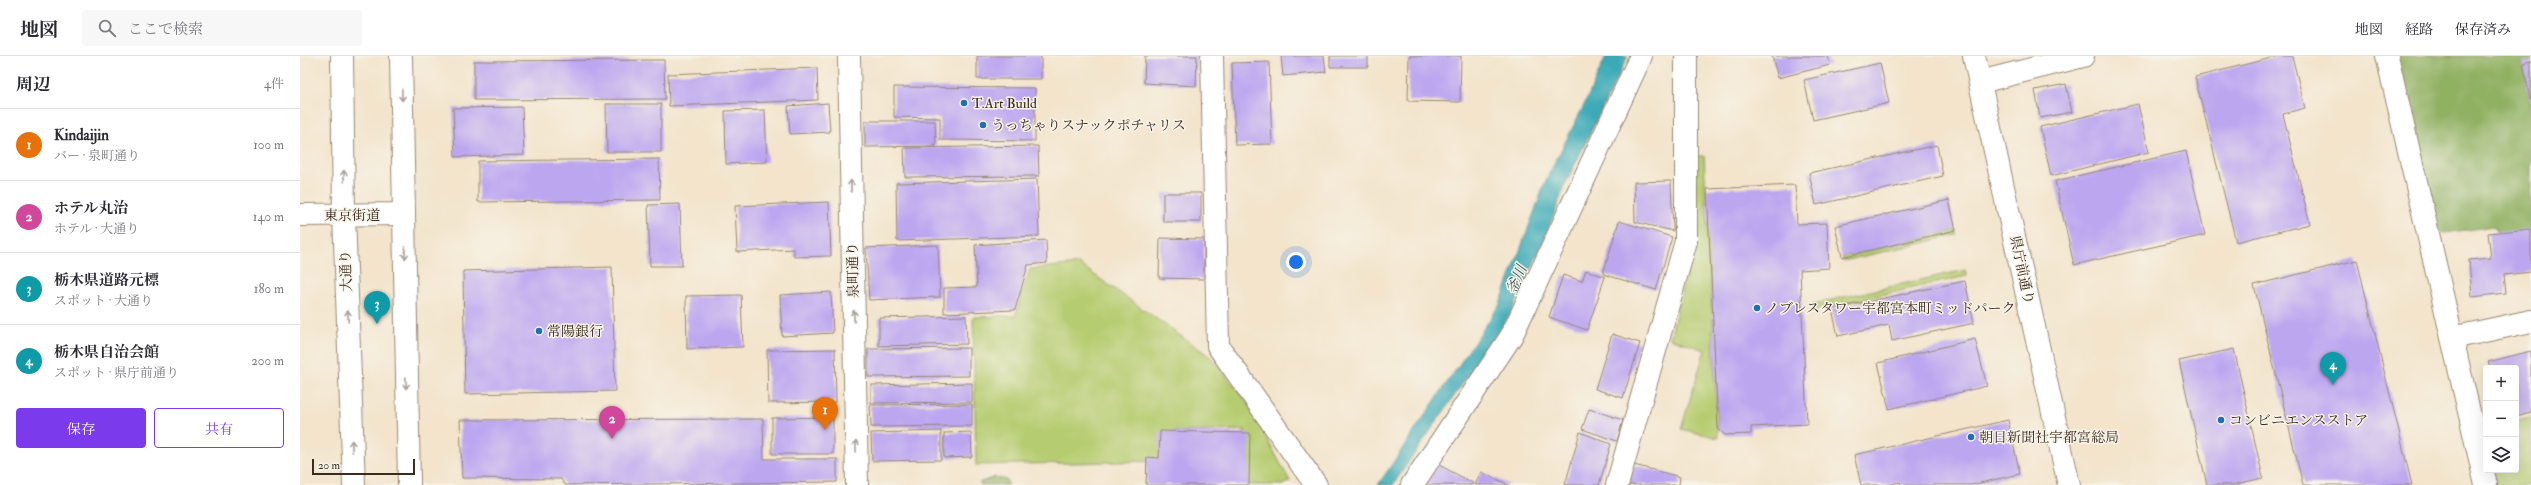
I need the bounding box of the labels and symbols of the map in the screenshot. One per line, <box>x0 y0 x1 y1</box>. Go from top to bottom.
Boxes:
one-way arrow <box>398 88 406 101</box>
place label: T.Art Build <box>972 95 1037 112</box>
marker: T.Art Build <box>959 98 969 108</box>
place label: うっちゃりスナックポチャリス <box>991 117 1186 134</box>
marker: うっちゃりスナックポチャリス <box>978 120 988 130</box>
one-way arrow <box>340 170 348 183</box>
one-way arrow <box>847 180 855 193</box>
street label: 東京街道 <box>324 207 380 224</box>
street label: 県庁前通り <box>2006 234 2038 306</box>
street label: 泉町通り <box>844 242 862 298</box>
one-way arrow <box>401 246 409 259</box>
street label: 大通り <box>337 250 355 292</box>
your location <box>1286 252 1306 272</box>
water label: 釜川 <box>1503 261 1532 297</box>
pin: 3 <box>364 291 390 324</box>
place label: ノブレスタワー宇都宮本町ミッドパーク <box>1765 300 2015 317</box>
marker: ノブレスタワー宇都宮本町ミッドパーク <box>1752 303 1762 313</box>
one-way arrow <box>344 310 352 323</box>
one-way arrow <box>850 310 857 323</box>
place label: 常陽銀行 <box>547 323 603 340</box>
marker: 常陽銀行 <box>534 326 544 336</box>
pin: 4 <box>2320 352 2346 385</box>
one-way arrow <box>403 376 410 389</box>
pin: 1 <box>812 397 838 430</box>
pin: 2 <box>599 406 625 439</box>
place label: コンビニエンスストア <box>2229 412 2368 429</box>
marker: コンビニエンスストア <box>2216 415 2226 425</box>
place label: 朝日新聞社宇都宮総局 <box>1979 429 2119 446</box>
marker: 朝日新聞社宇都宮総局 <box>1966 432 1976 442</box>
one-way arrow <box>349 440 356 453</box>
one-way arrow <box>852 440 860 453</box>
scale bar <box>312 457 415 476</box>

